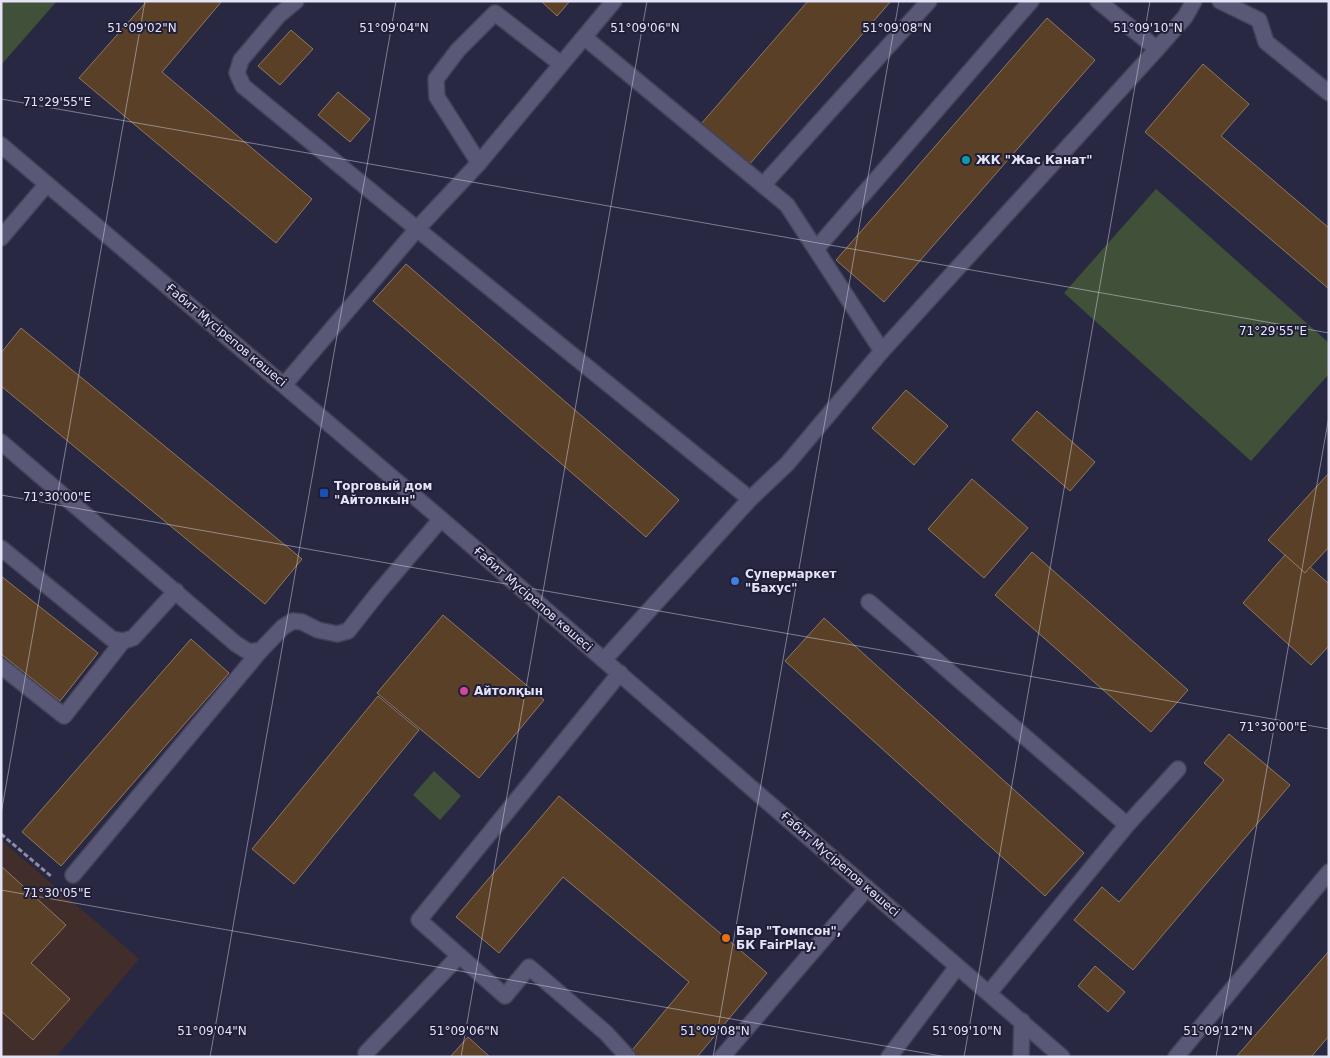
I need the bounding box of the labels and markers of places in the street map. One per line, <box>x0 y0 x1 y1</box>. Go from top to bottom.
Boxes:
place label: ЖК "Жас Канат" <box>976 153 1093 167</box>
marker: ЖК "Жас Канат" <box>960 154 972 166</box>
place label: Торговый дом "Айтолкын" <box>334 479 432 507</box>
marker: Торговый дом "Айтолкын" <box>318 487 330 499</box>
place label: Супермаркет "Бахус" <box>745 567 836 595</box>
marker: Супермаркет "Бахус" <box>729 575 741 587</box>
place label: Айтолқын <box>474 684 543 698</box>
marker: Айтолқын <box>458 685 470 697</box>
place label: Бар "Томпсон", БК FairPlay. <box>736 924 841 952</box>
marker: Бар "Томпсон", БК FairPlay. <box>720 932 732 944</box>

